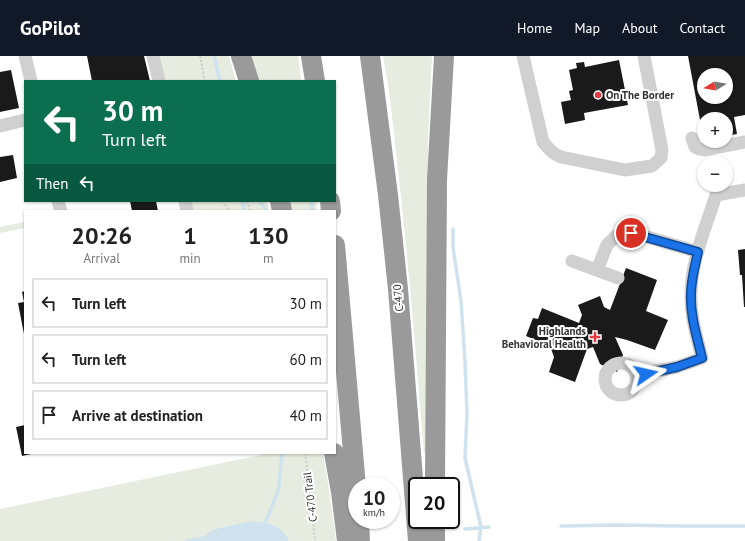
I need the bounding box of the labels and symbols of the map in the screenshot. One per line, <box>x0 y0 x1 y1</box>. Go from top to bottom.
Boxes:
north arrow <box>697 68 733 104</box>
place label: On The Border <box>606 88 674 102</box>
marker: On The Border <box>593 90 603 100</box>
pin <box>614 216 648 250</box>
street label: C-470 <box>390 284 406 312</box>
place label: Highlands Behavioral Health <box>502 324 586 351</box>
marker: Highlands Behavioral Health <box>589 331 601 343</box>
position arrow <box>625 353 667 395</box>
street label: C-470 Trail <box>300 470 320 523</box>
speed limit sign: 20 <box>408 477 460 529</box>

